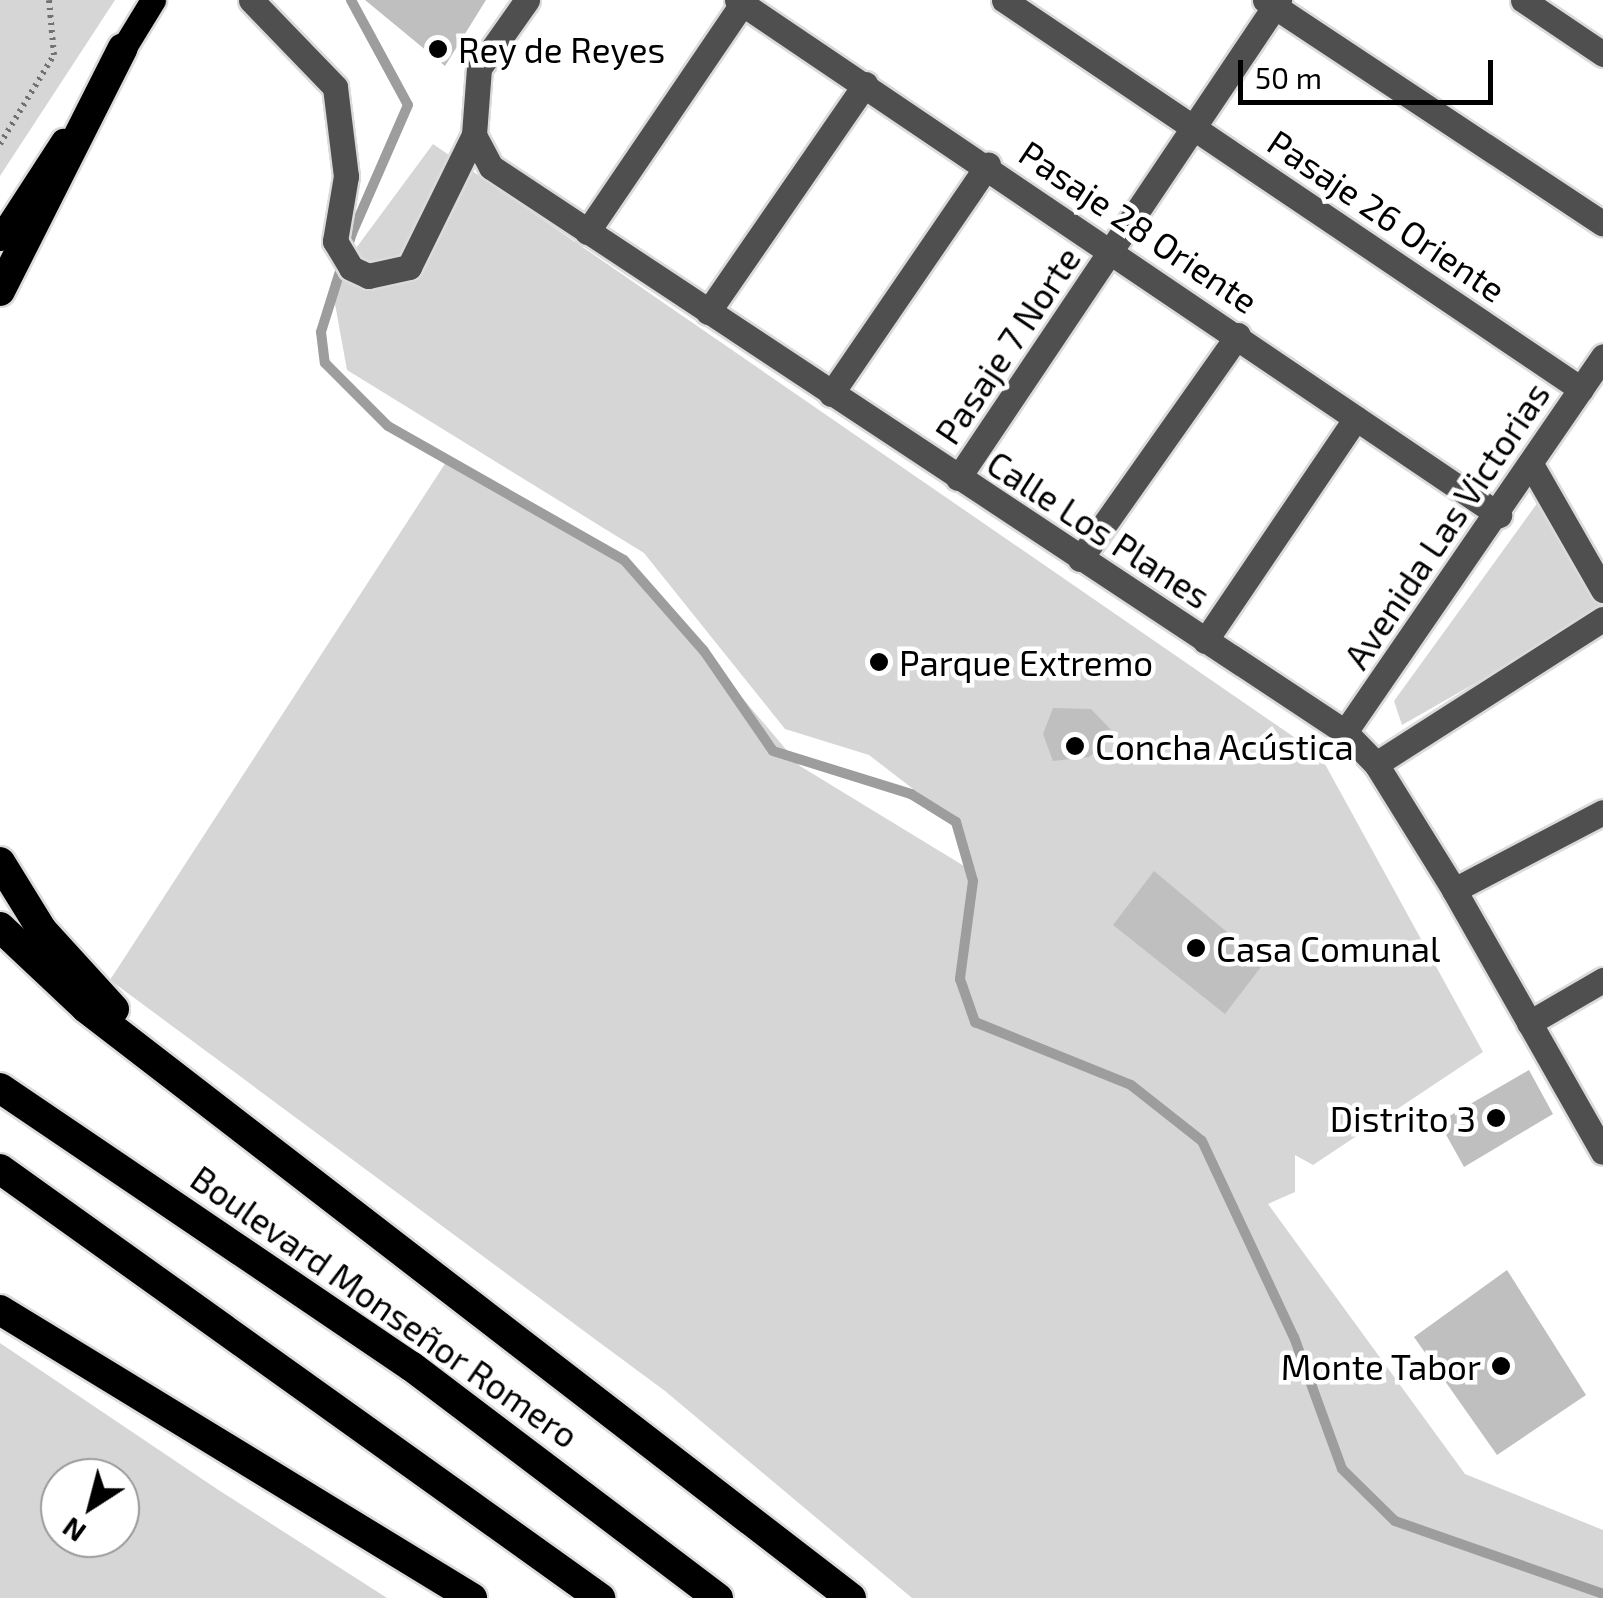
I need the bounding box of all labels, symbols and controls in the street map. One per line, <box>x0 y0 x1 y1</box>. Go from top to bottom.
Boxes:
place label: Rey de Reyes <box>458 28 666 70</box>
marker: Rey de Reyes <box>427 38 449 60</box>
scale bar <box>1243 40 1498 102</box>
text: 50 m <box>1255 59 1322 95</box>
street label: Pasaje 26 Oriente <box>1260 120 1514 310</box>
street label: Pasaje 28 Oriente <box>1012 131 1266 321</box>
street label: Pasaje 7 Norte <box>926 239 1088 451</box>
street label: Avenida Las Victorias <box>1334 374 1558 676</box>
street label: Calle Los Planes <box>980 441 1218 617</box>
place label: Parque Extremo <box>899 641 1153 683</box>
marker: Parque Extremo <box>868 651 890 673</box>
place label: Concha Acústica <box>1095 725 1355 767</box>
marker: Concha Acústica <box>1064 735 1086 757</box>
place label: Casa Comunal <box>1216 927 1440 969</box>
marker: Casa Comunal <box>1185 937 1207 959</box>
place label: Distrito 3 <box>1330 1097 1476 1139</box>
marker: Distrito 3 <box>1485 1107 1507 1129</box>
street label: Boulevard Monseñor Romero <box>183 1156 587 1456</box>
place label: Monte Tabor <box>1280 1345 1481 1387</box>
marker: Monte Tabor <box>1490 1355 1512 1377</box>
north arrow <box>40 1458 140 1558</box>
text: N <box>55 1511 92 1550</box>

